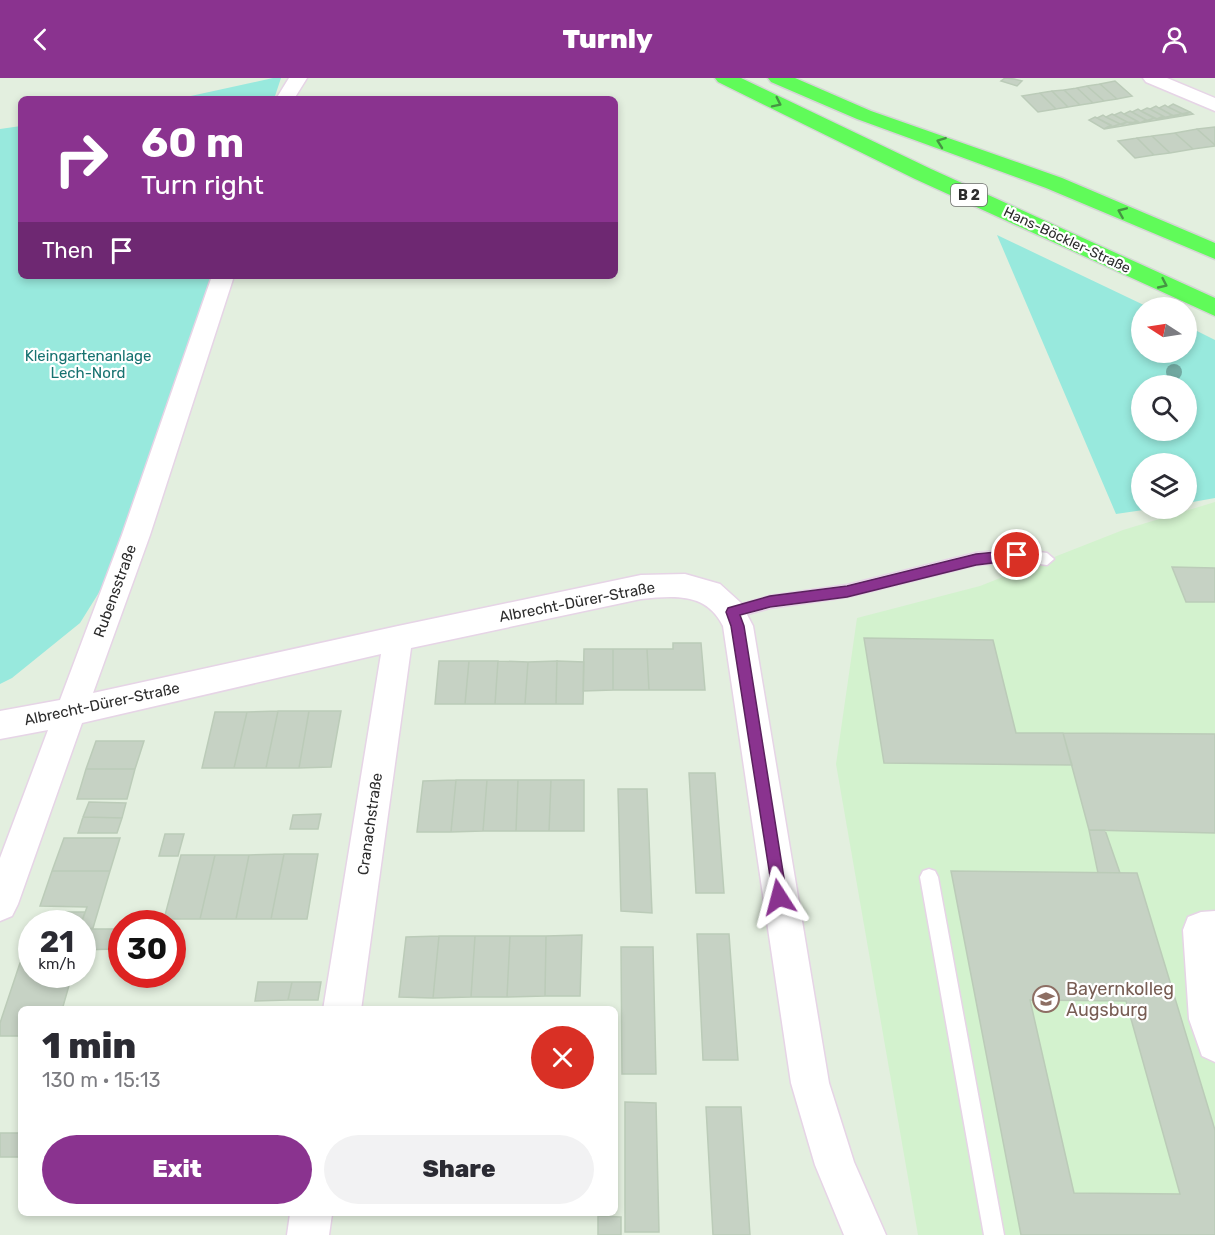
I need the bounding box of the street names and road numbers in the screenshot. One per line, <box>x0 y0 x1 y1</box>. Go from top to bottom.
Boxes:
road number: B 2 <box>951 184 987 206</box>
street label: Hans-Böckler-Straße <box>1001 203 1133 277</box>
street label: Rubensstraße <box>90 542 140 640</box>
street label: Albrecht-Dürer-Straße <box>498 578 656 626</box>
street label: Albrecht-Dürer-Straße <box>23 679 181 729</box>
street label: Cranachstraße <box>354 772 386 876</box>

